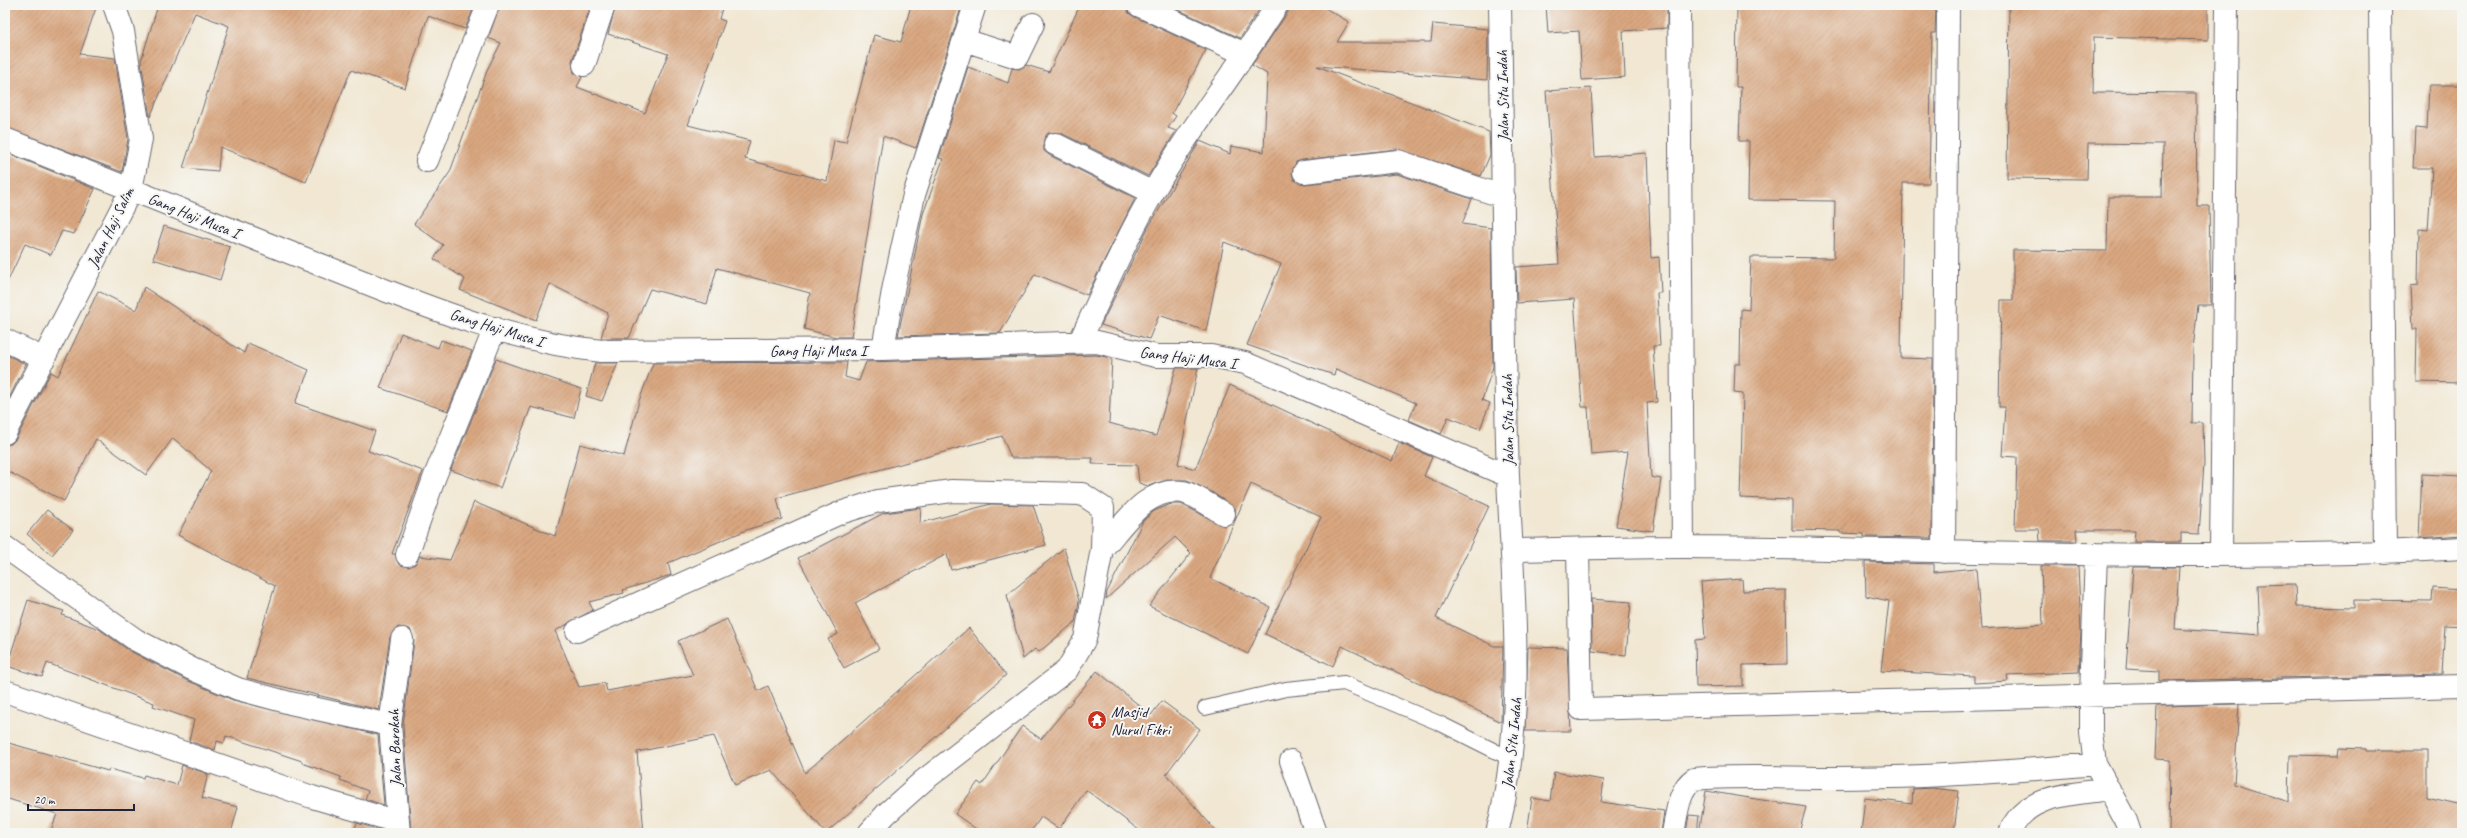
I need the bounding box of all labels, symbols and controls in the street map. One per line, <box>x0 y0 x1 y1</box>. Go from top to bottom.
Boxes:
street label: Jalan Situ Indah <box>1492 49 1514 143</box>
street label: Jalan Haji Salim <box>82 183 139 272</box>
street label: Gang Haji Musa I <box>145 189 246 245</box>
street label: Gang Haji Musa I <box>448 304 549 353</box>
street label: Gang Haji Musa I <box>770 341 870 361</box>
street label: Gang Haji Musa I <box>1139 342 1241 374</box>
street label: Jalan Situ Indah <box>1497 373 1519 467</box>
street label: Jalan Situ Indah <box>1497 696 1527 790</box>
place label: Masjid Nurul Fikri <box>1111 702 1172 740</box>
street label: Jalan Barokah <box>384 708 406 788</box>
temple icon: Masjid Nurul Fikri <box>1086 709 1108 731</box>
scale bar <box>28 786 134 812</box>
text: 20 m <box>34 792 56 808</box>

